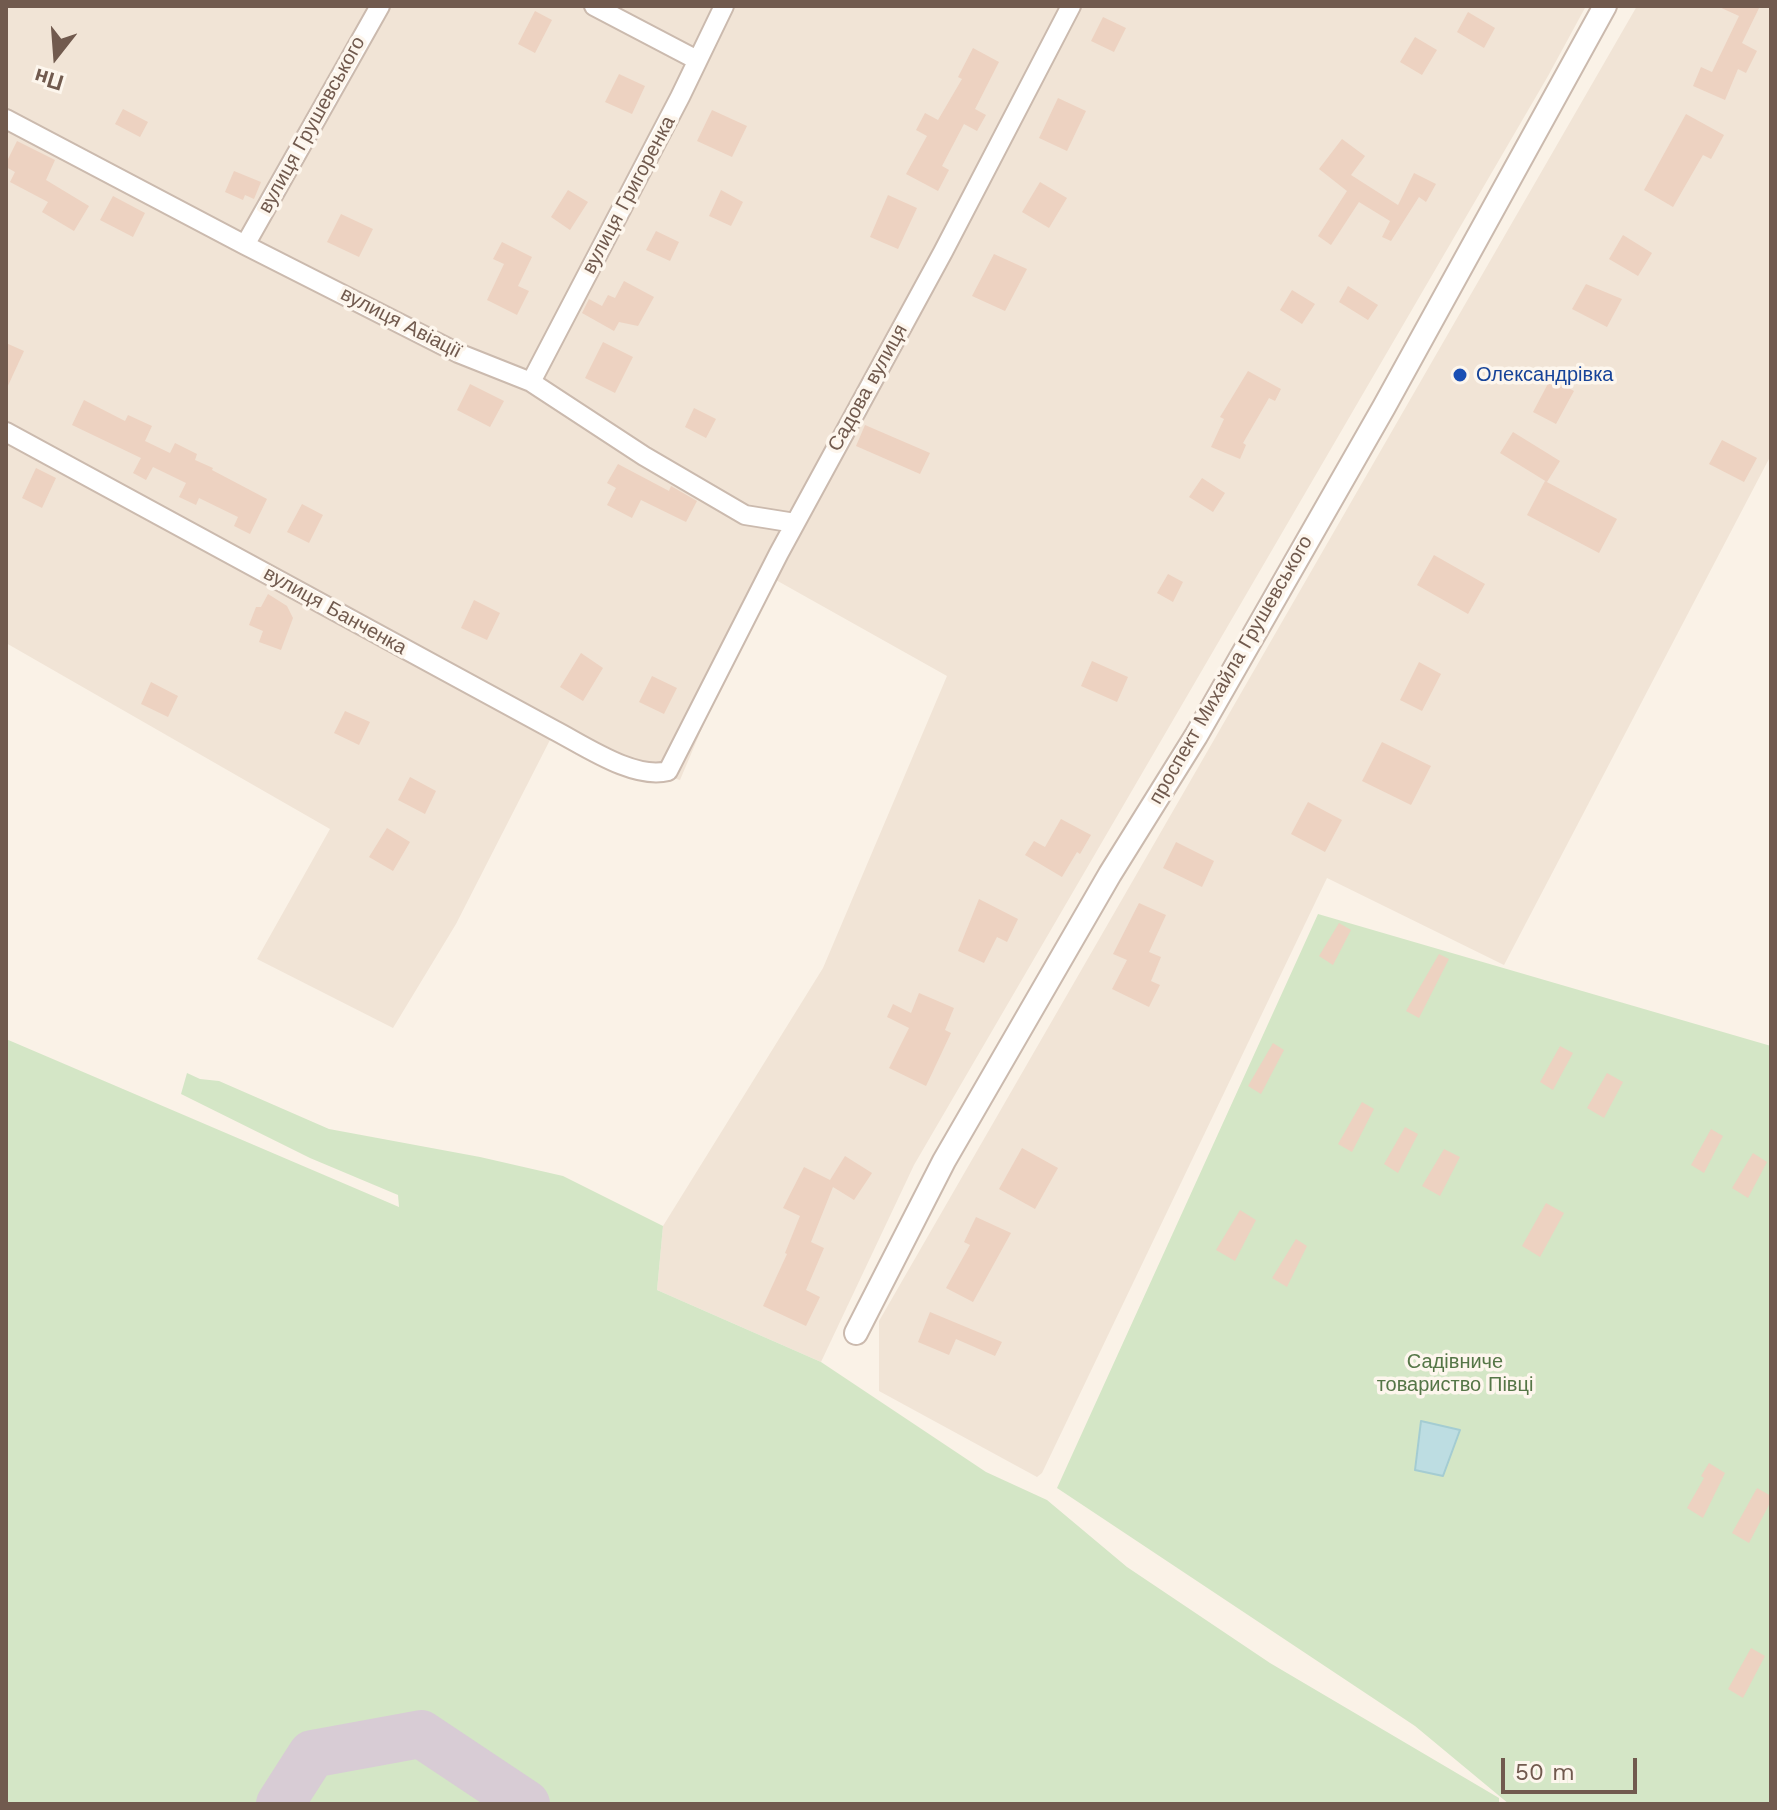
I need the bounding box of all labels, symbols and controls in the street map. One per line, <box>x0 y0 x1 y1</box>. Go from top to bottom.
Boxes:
north arrow <box>16 16 96 96</box>
street label: вулиця Грушевського <box>253 32 371 218</box>
text: Пн <box>31 63 66 96</box>
street label: вулиця Григоренка <box>577 112 681 278</box>
street label: вулиця Авіації <box>336 282 466 364</box>
street label: Садова вулиця <box>823 320 913 456</box>
place label: Олександрівка <box>1476 363 1613 387</box>
marker: Олександрівка <box>1451 366 1469 384</box>
street label: проспект Михайла Грушевського <box>1144 531 1318 809</box>
street label: вулиця Банченка <box>259 562 411 660</box>
park label: Садівниче товариство Півці <box>1377 1350 1533 1397</box>
scale bar <box>1505 1742 1641 1792</box>
text: 50 m <box>1515 1758 1575 1786</box>

